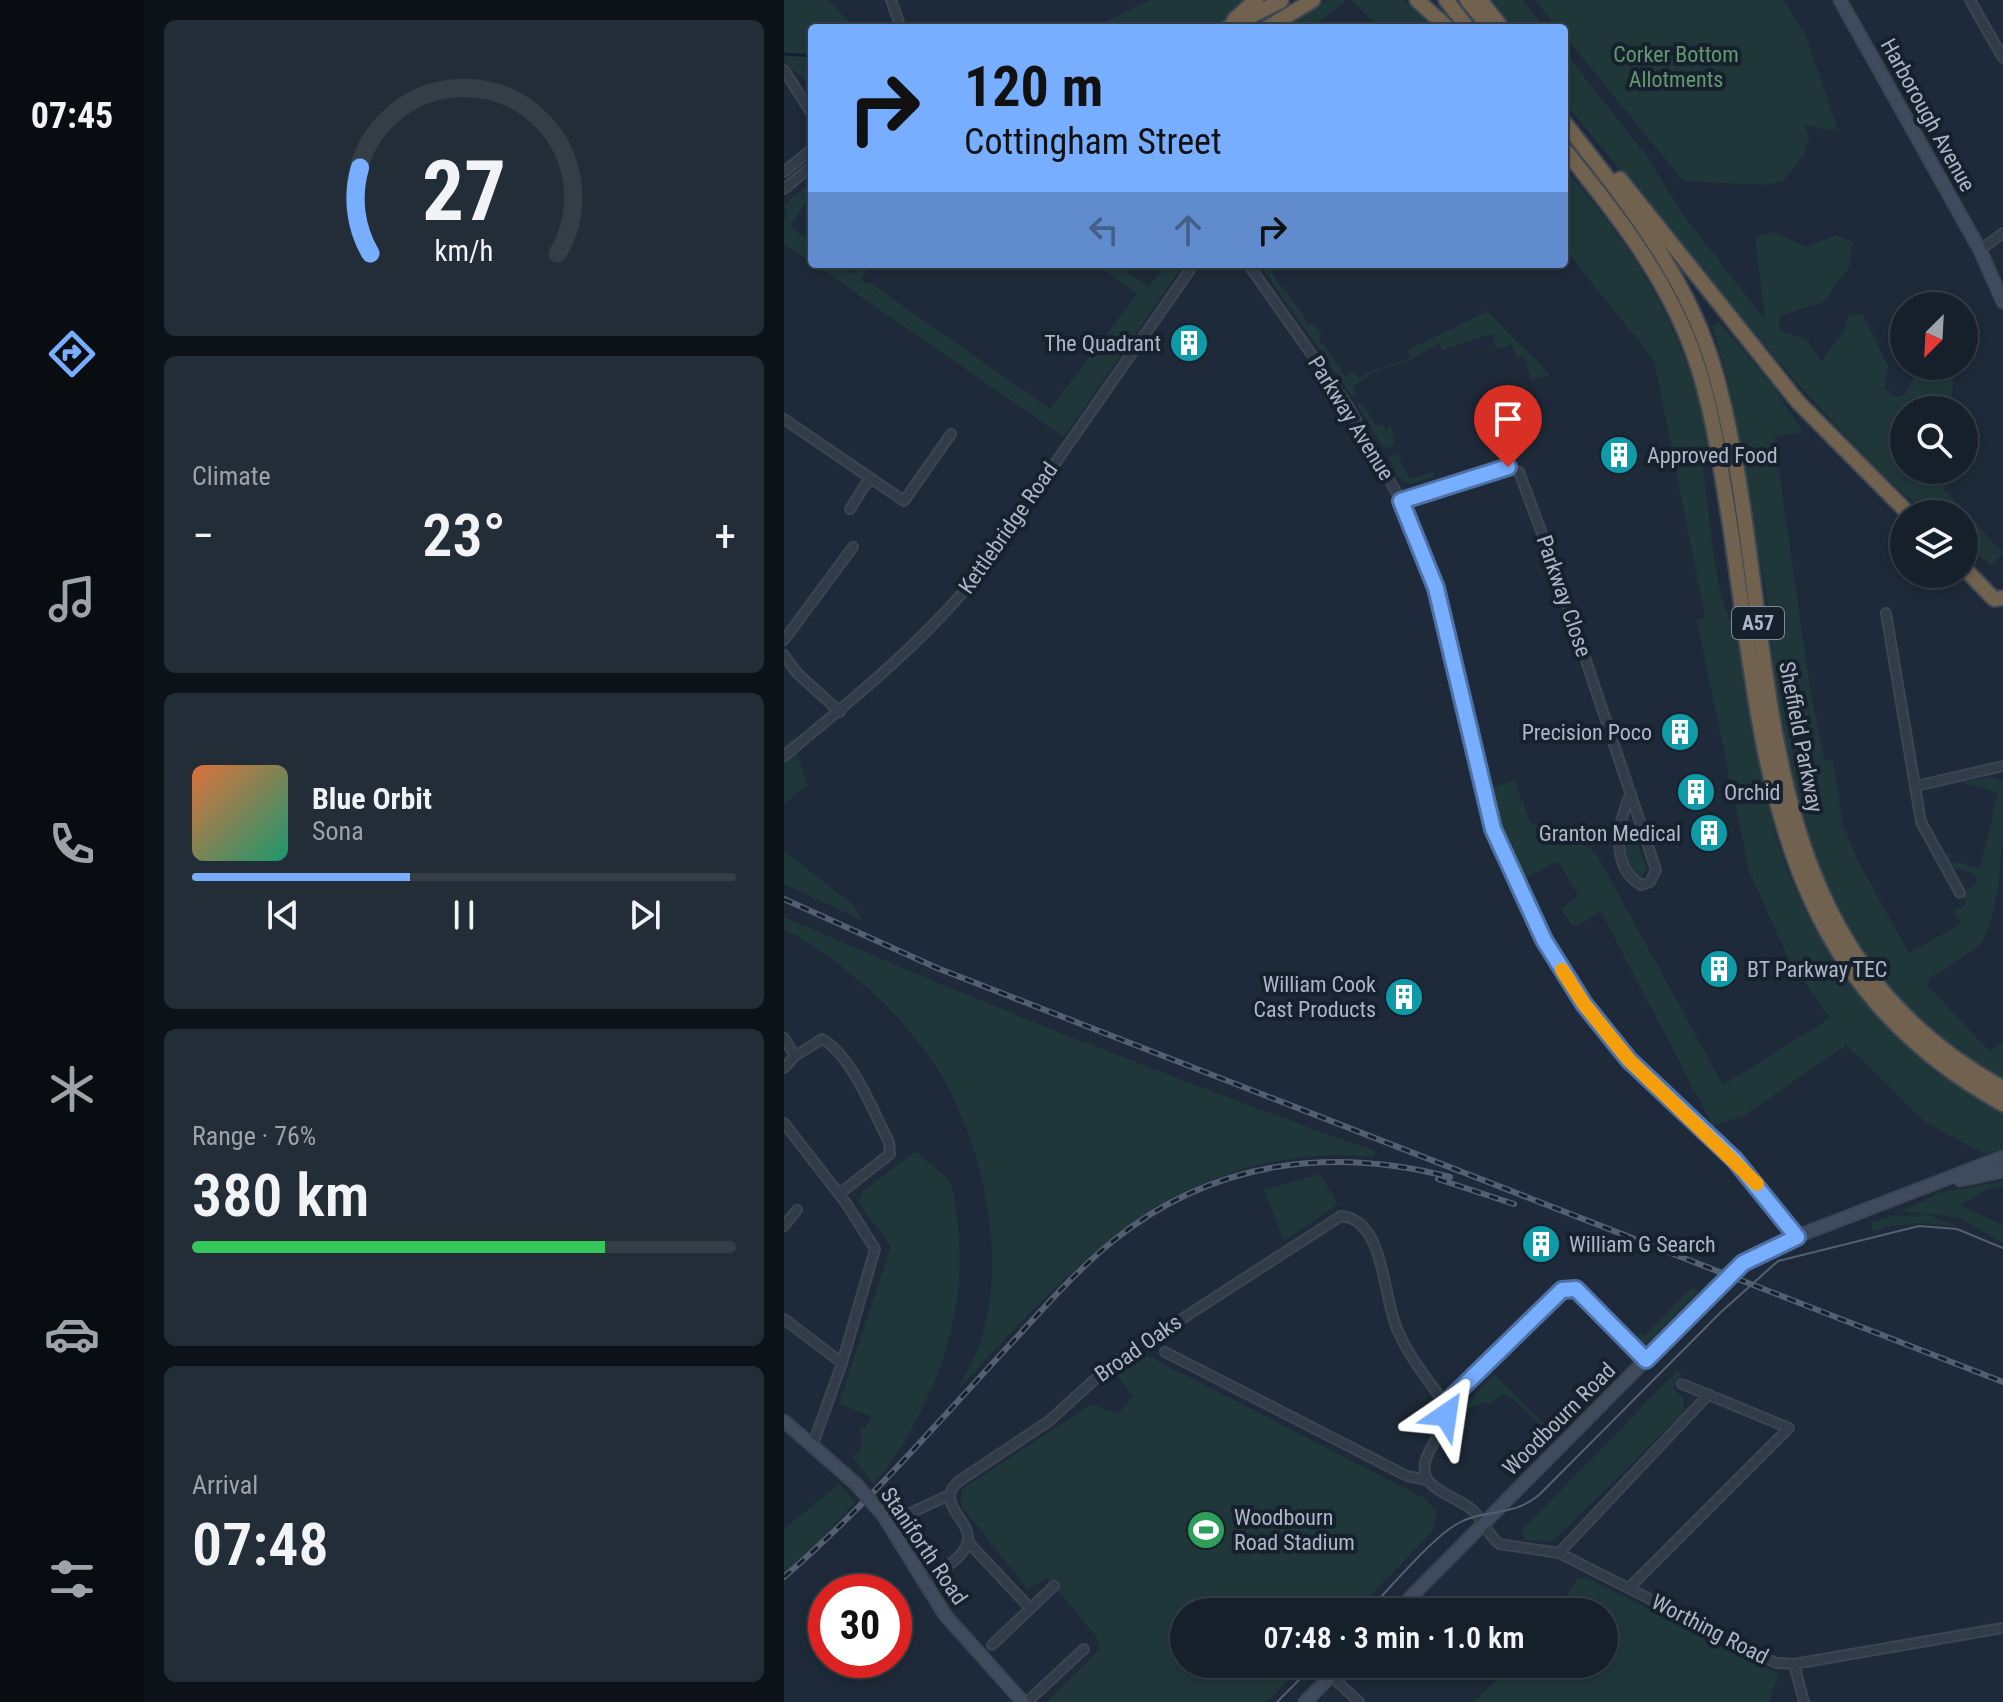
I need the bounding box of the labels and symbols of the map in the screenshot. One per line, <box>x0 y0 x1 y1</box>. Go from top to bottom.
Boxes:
street label: Harborough Avenue <box>1876 34 1980 196</box>
park label: Corker Bottom Allotments <box>1613 42 1739 92</box>
north arrow <box>1890 292 1978 380</box>
building icon: The Quadrant <box>1168 322 1210 364</box>
place label: The Quadrant <box>1044 331 1161 356</box>
street label: Parkway Avenue <box>1303 351 1399 485</box>
pin <box>1474 385 1542 467</box>
building icon: Approved Food <box>1598 434 1640 476</box>
place label: Approved Food <box>1647 443 1778 468</box>
street label: Kettlebridge Road <box>954 458 1062 598</box>
street label: Parkway Close <box>1532 532 1596 660</box>
road number: A57 <box>1732 607 1784 639</box>
street label: Sheffield Parkway <box>1774 659 1828 815</box>
building icon: Precision Poco <box>1659 711 1701 753</box>
place label: Precision Poco <box>1522 720 1652 745</box>
building icon: Orchid <box>1675 771 1717 813</box>
place label: Orchid <box>1724 780 1780 805</box>
building icon: Granton Medical <box>1688 812 1730 854</box>
place label: Granton Medical <box>1539 821 1681 846</box>
building icon: BT Parkway TEC <box>1698 948 1740 990</box>
place label: BT Parkway TEC <box>1747 957 1887 982</box>
place label: William Cook Cast Products <box>1253 972 1376 1022</box>
building icon: William Cook Cast Products <box>1383 976 1425 1018</box>
building icon: William G Search <box>1520 1223 1562 1265</box>
place label: William G Search <box>1569 1232 1716 1257</box>
street label: Broad Oaks <box>1090 1309 1186 1387</box>
street label: Woodbourn Road <box>1498 1358 1620 1480</box>
position arrow <box>1404 1373 1488 1457</box>
street label: Staniforth Road <box>876 1483 972 1609</box>
place label: Woodbourn Road Stadium <box>1234 1505 1355 1555</box>
sports icon: Woodbourn Road Stadium <box>1185 1509 1227 1551</box>
speed limit sign: 30 <box>808 1574 912 1678</box>
street label: Worthing Road <box>1647 1589 1773 1669</box>

